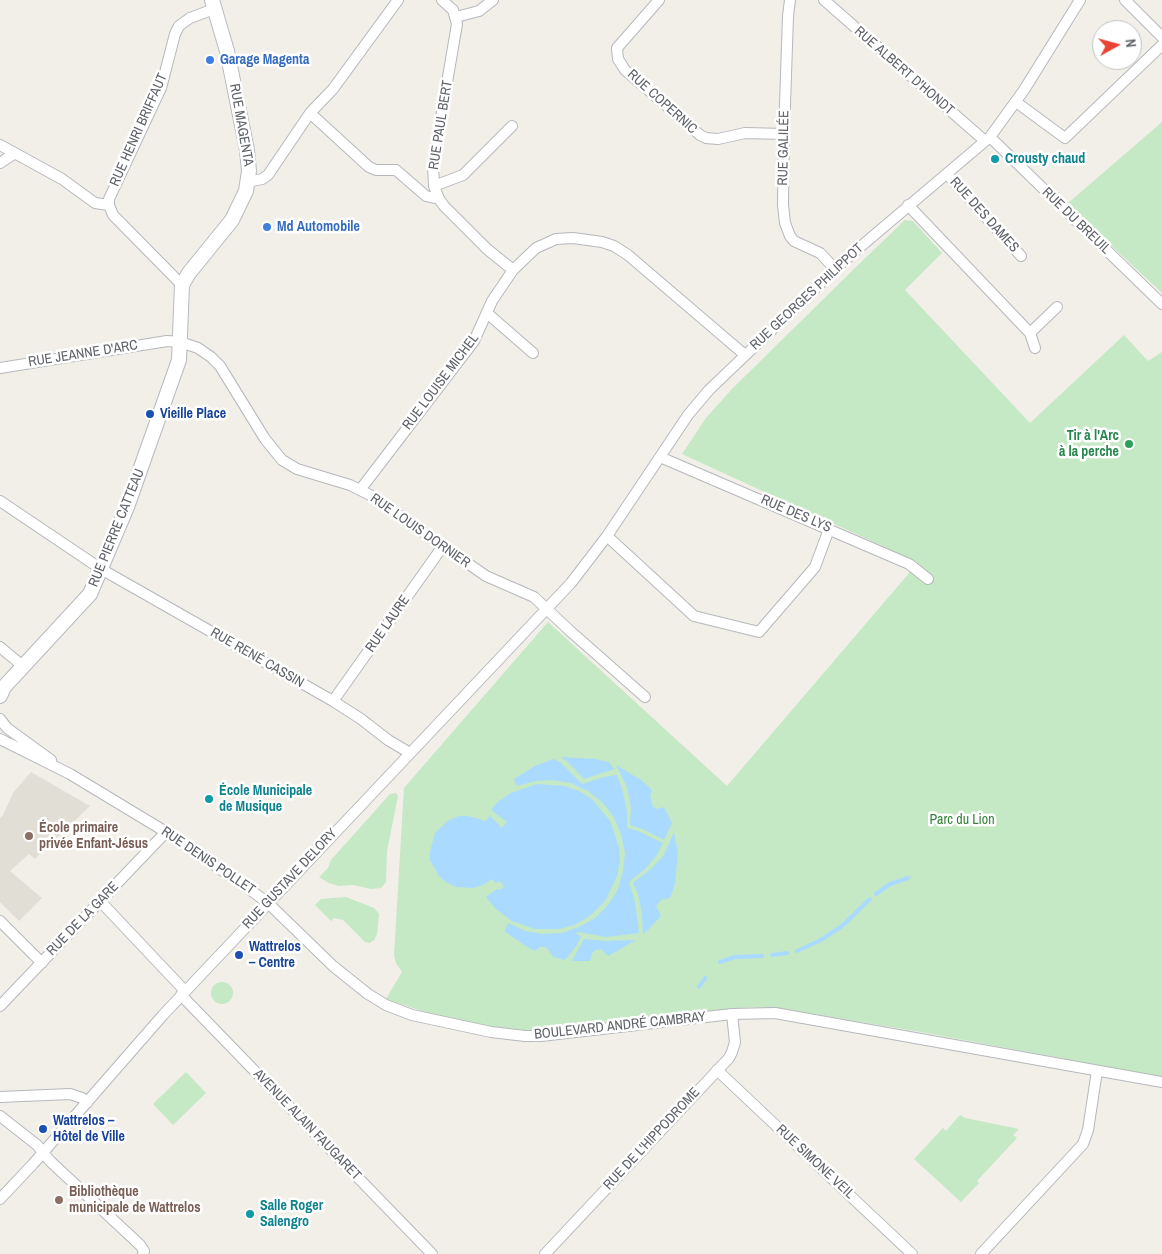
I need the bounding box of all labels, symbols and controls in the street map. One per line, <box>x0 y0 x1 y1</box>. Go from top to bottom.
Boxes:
north arrow <box>1092 20 1142 70</box>
street label: RUE ALBERT D'HONDT <box>851 23 957 119</box>
text: N <box>1121 38 1140 49</box>
place label: Garage Magenta <box>220 52 309 68</box>
marker: Garage Magenta <box>204 54 216 66</box>
street label: RUE COPERNIC <box>624 66 700 138</box>
street label: RUE HENRI BRIFFAUT <box>107 71 171 189</box>
street label: RUE PAUL BERT <box>426 79 456 171</box>
street label: RUE MAGENTA <box>225 82 257 168</box>
street label: RUE GALILÉE <box>775 110 793 186</box>
place label: Crousty chaud <box>1005 151 1085 167</box>
marker: Crousty chaud <box>989 153 1001 165</box>
street label: RUE DES DAMES <box>946 174 1022 256</box>
street label: RUE DU BREUIL <box>1038 184 1114 258</box>
place label: Md Automobile <box>277 219 360 235</box>
marker: Md Automobile <box>261 221 273 233</box>
street label: RUE GEORGES PHILIPPOT <box>747 240 867 354</box>
street label: RUE LOUISE MICHEL <box>399 331 483 433</box>
street label: RUE JEANNE D'ARC <box>27 337 139 371</box>
place label: Vieille Place <box>160 406 226 422</box>
marker: Vieille Place <box>144 408 156 420</box>
place label: Tir à l'Arc à la perche <box>1059 428 1119 461</box>
marker: Tir à l'Arc à la perche <box>1123 438 1135 450</box>
street label: RUE PIERRE CATTEAU <box>86 466 148 590</box>
street label: RUE LOUIS DORNIER <box>367 490 473 572</box>
street label: RUE DES LYS <box>758 492 834 536</box>
street label: RUE LAURE <box>362 592 414 656</box>
street label: RUE RENÉ CASSIN <box>207 624 307 692</box>
place label: École Municipale de Musique <box>219 783 312 816</box>
marker: École Municipale de Musique <box>203 793 215 805</box>
park label: Parc du Lion <box>929 812 995 828</box>
place label: École primaire privée Enfant-Jésus <box>39 820 148 852</box>
street label: RUE DENIS POLLET <box>158 823 258 899</box>
street label: RUE GUSTAVE DELORY <box>239 825 341 933</box>
marker: École primaire privée Enfant-Jésus <box>23 830 35 842</box>
street label: RUE DE LA GARE <box>43 879 123 959</box>
place label: Wattrelos – Centre <box>249 939 301 972</box>
marker: Wattrelos – Centre <box>233 949 245 961</box>
street label: BOULEVARD ANDRÉ CAMBRAY <box>533 1009 707 1043</box>
street label: AVENUE ALAIN FAUGARET <box>250 1066 364 1184</box>
street label: RUE DE L'HIPPODROME <box>600 1084 704 1194</box>
place label: Wattrelos – Hôtel de Ville <box>53 1113 125 1146</box>
street label: RUE SIMONE VEIL <box>772 1121 858 1203</box>
marker: Wattrelos – Hôtel de Ville <box>37 1123 49 1135</box>
place label: Bibliothèque municipale de Wattrelos <box>69 1184 201 1216</box>
marker: Bibliothèque municipale de Wattrelos <box>53 1194 65 1206</box>
place label: Salle Roger Salengro <box>260 1198 323 1230</box>
marker: Salle Roger Salengro <box>244 1208 256 1220</box>

